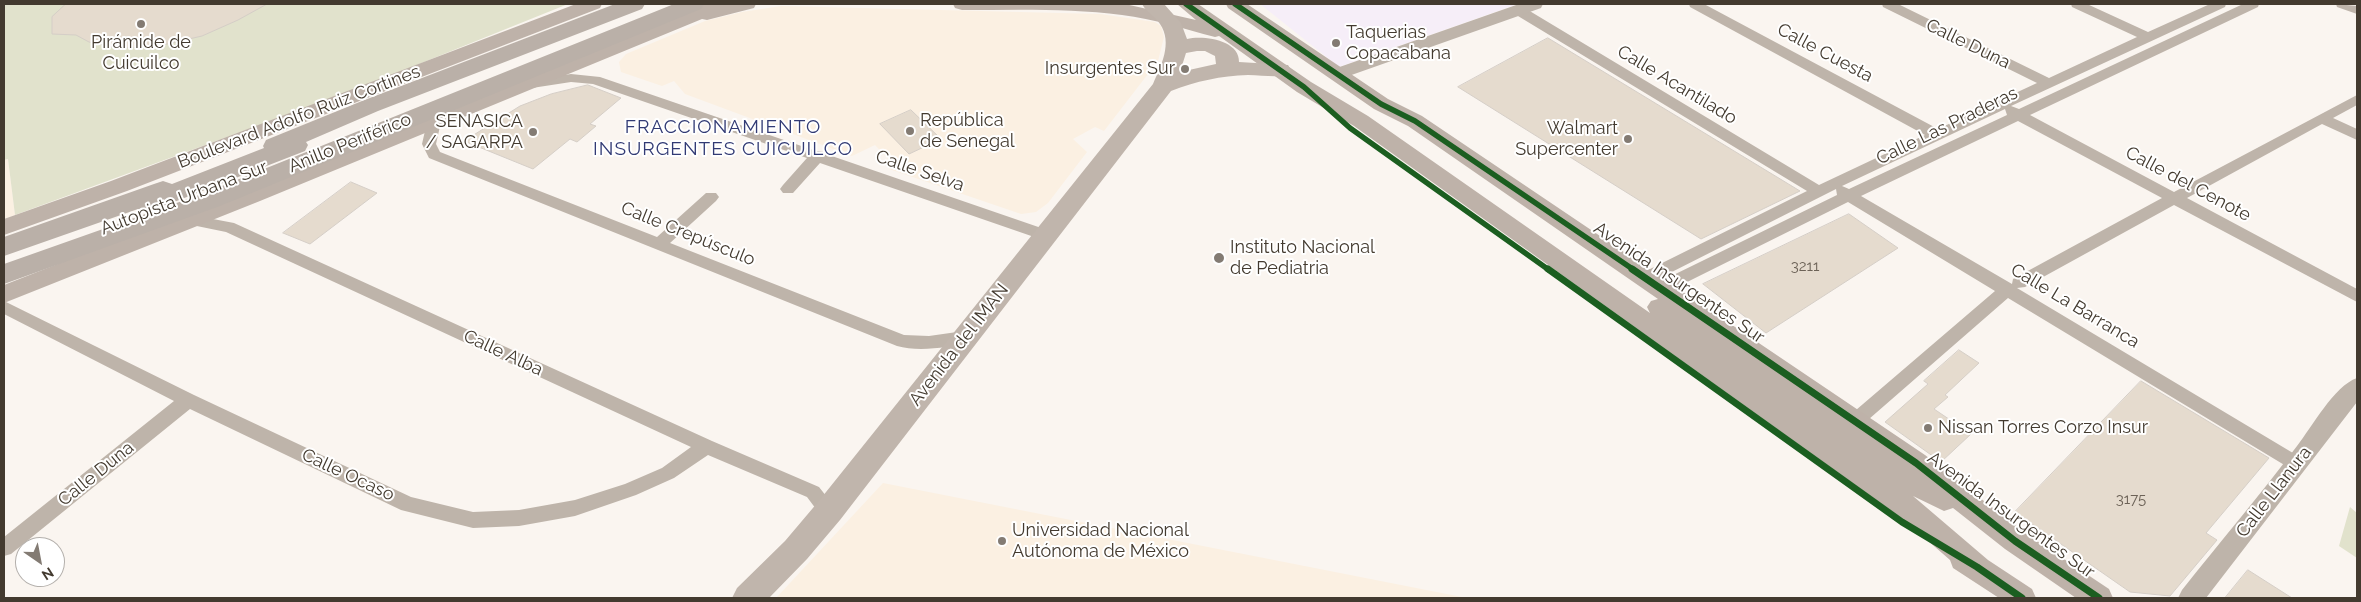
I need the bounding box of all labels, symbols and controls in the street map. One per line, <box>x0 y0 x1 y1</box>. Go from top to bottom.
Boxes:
street label: Calle Duna <box>1922 14 2014 74</box>
marker: Pirámide de Cuicuilco <box>135 18 147 30</box>
street label: Calle Cuesta <box>1773 19 1877 87</box>
place label: Taquerias Copacabana <box>1346 22 1451 64</box>
place label: Pirámide de Cuicuilco <box>91 32 191 74</box>
marker: Taquerias Copacabana <box>1330 37 1342 49</box>
street label: Calle Acantilado <box>1613 41 1741 129</box>
place label: Insurgentes Sur <box>1045 58 1175 80</box>
street label: Boulevard Adolfo Ruiz Cortines <box>175 61 423 173</box>
marker: Insurgentes Sur <box>1179 63 1191 75</box>
street label: Calle Las Praderas <box>1873 82 2021 170</box>
street label: Anillo Periférico <box>285 109 415 177</box>
place label: República de Senegal <box>920 110 1015 152</box>
place label: SENASICA / SAGARPA <box>426 111 523 154</box>
district label: FRACCIONAMIENTO INSURGENTES CUICUILCO <box>590 116 856 160</box>
place label: Walmart Supercenter <box>1515 118 1618 160</box>
marker: República de Senegal <box>904 125 916 137</box>
marker: SENASICA / SAGARPA <box>527 126 539 138</box>
marker: Walmart Supercenter <box>1622 133 1634 145</box>
street label: Calle del Cenote <box>2122 142 2254 226</box>
street label: Calle Selva <box>873 146 967 196</box>
street label: Autopista Urbana Sur <box>98 156 270 240</box>
street label: Calle Crepúsculo <box>618 197 758 271</box>
street label: Avenida Insurgentes Sur <box>1589 218 1769 348</box>
place label: Instituto Nacional de Pediatria <box>1230 237 1375 280</box>
marker: Instituto Nacional de Pediatria <box>1212 251 1226 265</box>
house number: 3211 <box>1791 257 1819 275</box>
street label: Calle La Barranca <box>2007 259 2143 353</box>
street label: Avenida del IMAN <box>905 280 1013 410</box>
street label: Calle Alba <box>460 325 546 381</box>
place label: Nissan Torres Corzo Insur <box>1938 417 2148 439</box>
marker: Nissan Torres Corzo Insur <box>1922 422 1934 434</box>
street label: Calle Duna <box>54 437 138 511</box>
street label: Calle Llanura <box>2232 442 2316 542</box>
street label: Calle Ocaso <box>298 444 398 506</box>
street label: Avenida Insurgentes Sur <box>1923 447 2099 583</box>
house number: 3175 <box>2116 490 2146 508</box>
place label: Universidad Nacional Autónoma de México <box>1012 520 1189 562</box>
marker: Universidad Nacional Autónoma de México <box>996 535 1008 547</box>
north arrow <box>15 537 65 587</box>
text: N <box>39 564 56 583</box>

